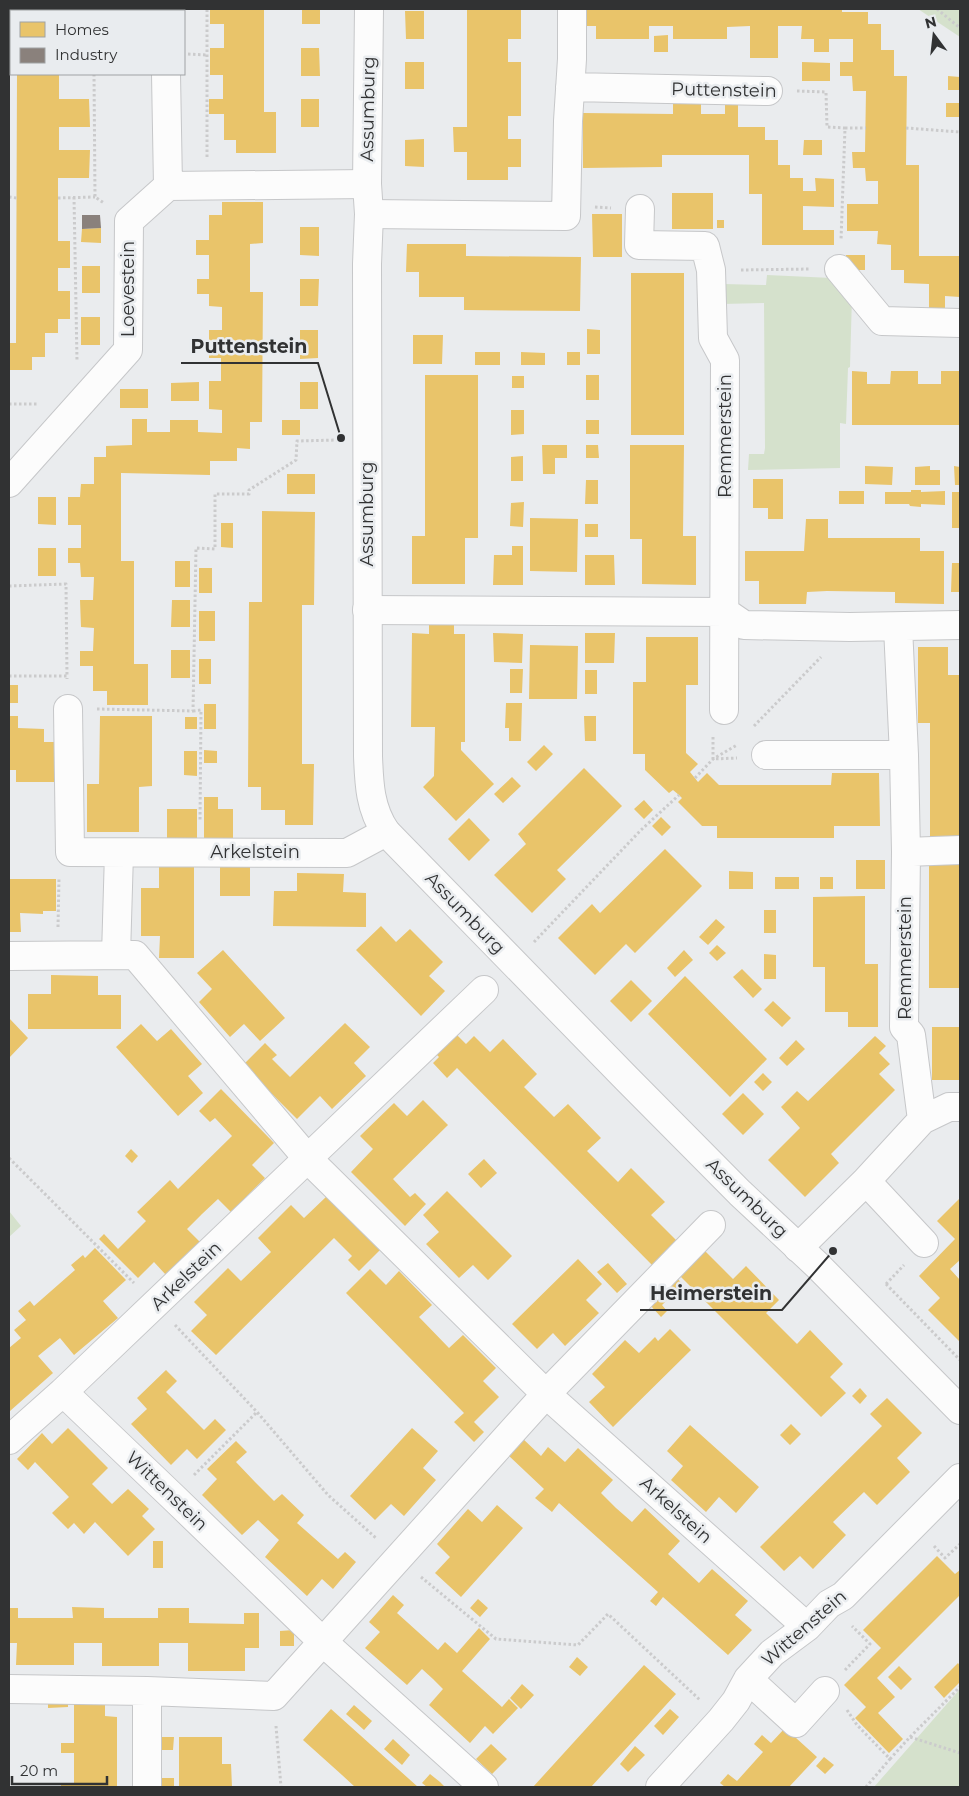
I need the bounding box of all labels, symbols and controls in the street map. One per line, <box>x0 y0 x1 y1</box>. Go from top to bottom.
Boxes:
legend <box>10 10 185 75</box>
north arrow <box>909 10 959 60</box>
text: N <box>923 12 938 33</box>
text: Homes <box>55 20 109 39</box>
text: Industry <box>55 45 118 64</box>
street label: Assumburg <box>356 56 380 162</box>
street label: Puttenstein <box>671 78 777 102</box>
street label: Loevestein <box>117 241 139 337</box>
callout: Puttenstein <box>181 329 318 363</box>
text: Puttenstein <box>191 335 307 358</box>
street label: Remmerstein <box>714 374 736 498</box>
street label: Assumburg <box>356 461 378 567</box>
street label: Arkelstein <box>210 841 300 863</box>
street label: Assumburg <box>421 868 509 958</box>
street label: Remmerstein <box>894 896 916 1020</box>
street label: Assumburg <box>702 1154 792 1242</box>
street label: Arkelstein <box>146 1237 226 1315</box>
callout: Heimerstein <box>640 1276 782 1310</box>
text: Heimerstein <box>650 1282 772 1305</box>
street label: Wittenstein <box>122 1447 212 1535</box>
street label: Arkelstein <box>635 1472 717 1548</box>
street label: Wittenstein <box>757 1585 851 1671</box>
scale bar <box>12 1754 108 1786</box>
text: 20 m <box>20 1761 58 1780</box>

